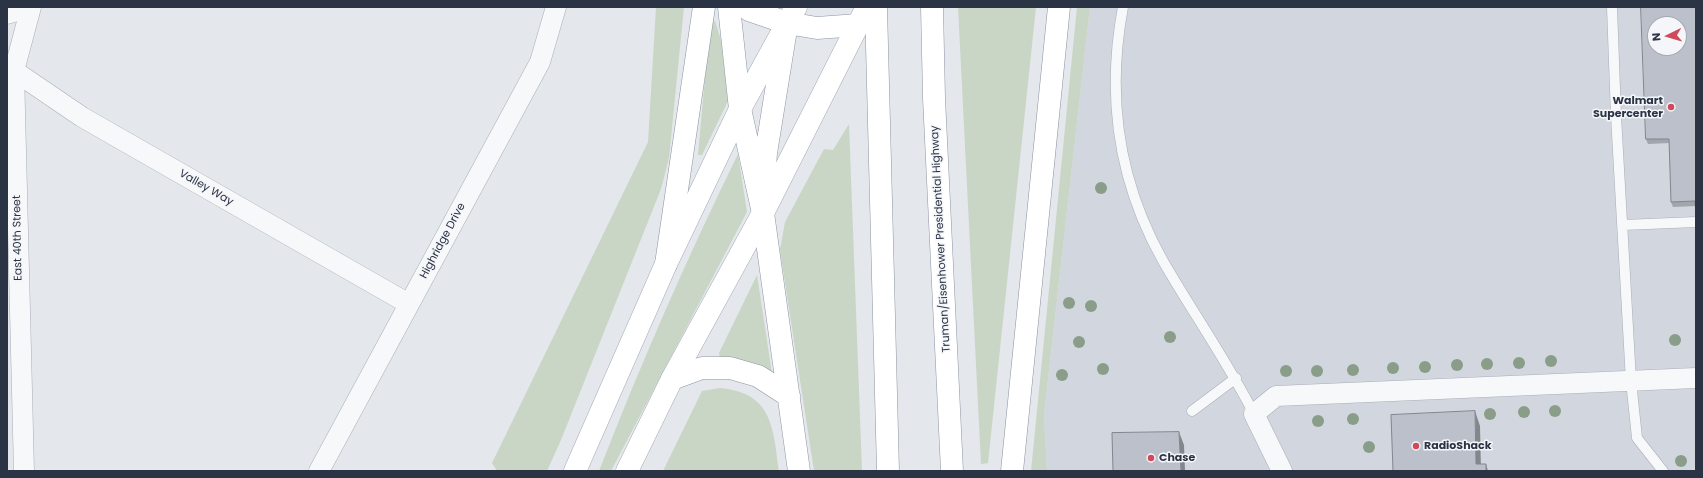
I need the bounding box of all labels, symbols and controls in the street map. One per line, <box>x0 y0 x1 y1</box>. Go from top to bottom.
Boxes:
north arrow <box>1647 16 1687 56</box>
text: N <box>1648 32 1664 42</box>
place label: Walmart Supercenter <box>1593 94 1663 120</box>
marker: Walmart Supercenter <box>1666 102 1676 112</box>
street label: Truman/Eisenhower Presidential Highway <box>928 125 954 353</box>
street label: Valley Way <box>176 167 236 209</box>
street label: East 40th Street <box>11 195 25 281</box>
street label: Highridge Drive <box>417 201 469 281</box>
place label: RadioShack <box>1424 439 1491 453</box>
marker: RadioShack <box>1411 441 1421 451</box>
place label: Chase <box>1159 451 1195 465</box>
marker: Chase <box>1146 453 1156 463</box>

